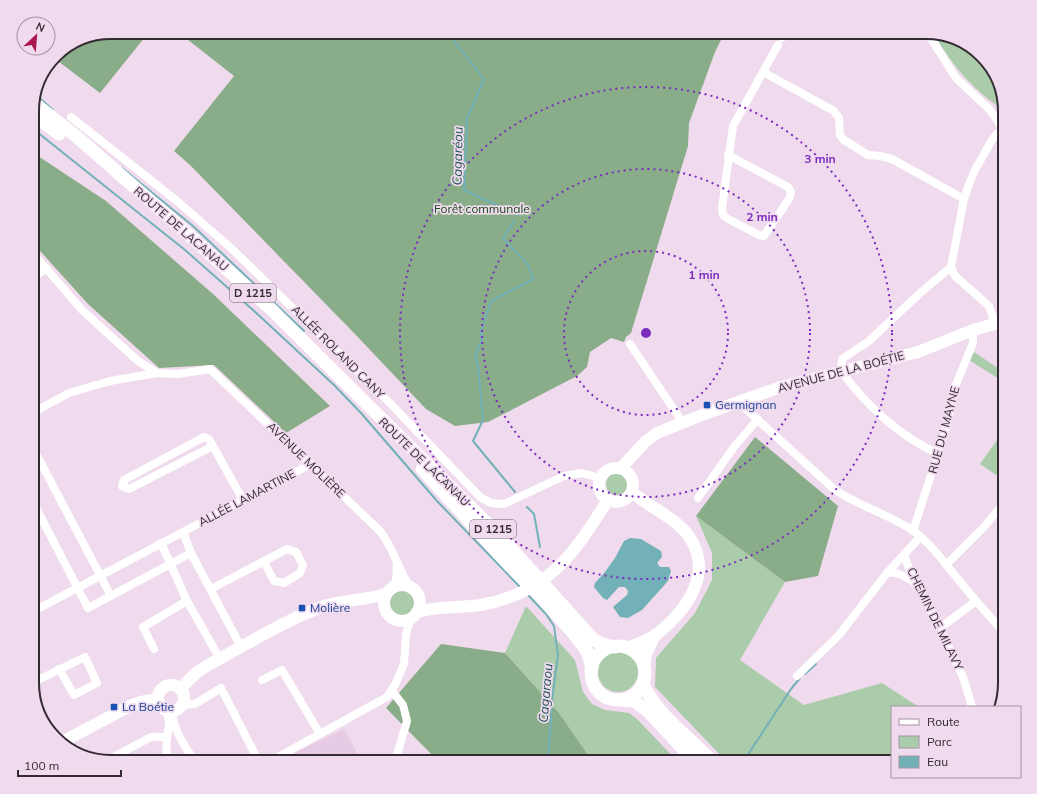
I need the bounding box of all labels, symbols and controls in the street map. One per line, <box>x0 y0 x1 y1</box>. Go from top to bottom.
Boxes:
north arrow <box>16 16 56 56</box>
text: N <box>34 19 47 35</box>
water label: Cagaréou <box>448 126 466 186</box>
text: 3 min <box>804 151 836 166</box>
street label: ROUTE DE LACANAU <box>131 183 232 274</box>
park label: Forêt communale <box>434 201 530 216</box>
text: 2 min <box>746 209 778 224</box>
text: 1 min <box>688 267 720 282</box>
road number: D 1215 <box>230 284 276 302</box>
street label: ALLÉE ROLAND CANY <box>289 302 389 402</box>
centre of rings <box>639 326 653 340</box>
street label: AVENUE DE LA BOÉTIE <box>776 347 906 396</box>
street label: RUE DU MAYNE <box>925 385 962 475</box>
place label: Germignan <box>715 397 777 412</box>
marker: Germignan <box>702 400 712 410</box>
street label: ROUTE DE LACANAU <box>376 414 473 509</box>
street label: AVENUE MOLIÈRE <box>264 418 349 501</box>
street label: ALLÉE LAMARTINE <box>196 466 298 529</box>
road number: D 1215 <box>470 520 516 538</box>
street label: CHEMIN DE MILAVY <box>904 565 967 673</box>
place label: Molière <box>310 600 350 615</box>
marker: Molière <box>297 603 307 613</box>
water label: Cagaraou <box>534 663 556 723</box>
place label: La Boétie <box>122 699 174 714</box>
marker: La Boétie <box>109 702 119 712</box>
legend <box>891 706 1021 778</box>
text: Route <box>927 714 960 729</box>
text: Parc <box>927 734 952 749</box>
scale bar <box>18 752 121 778</box>
text: Eau <box>927 754 948 769</box>
text: 100 m <box>24 758 59 773</box>

